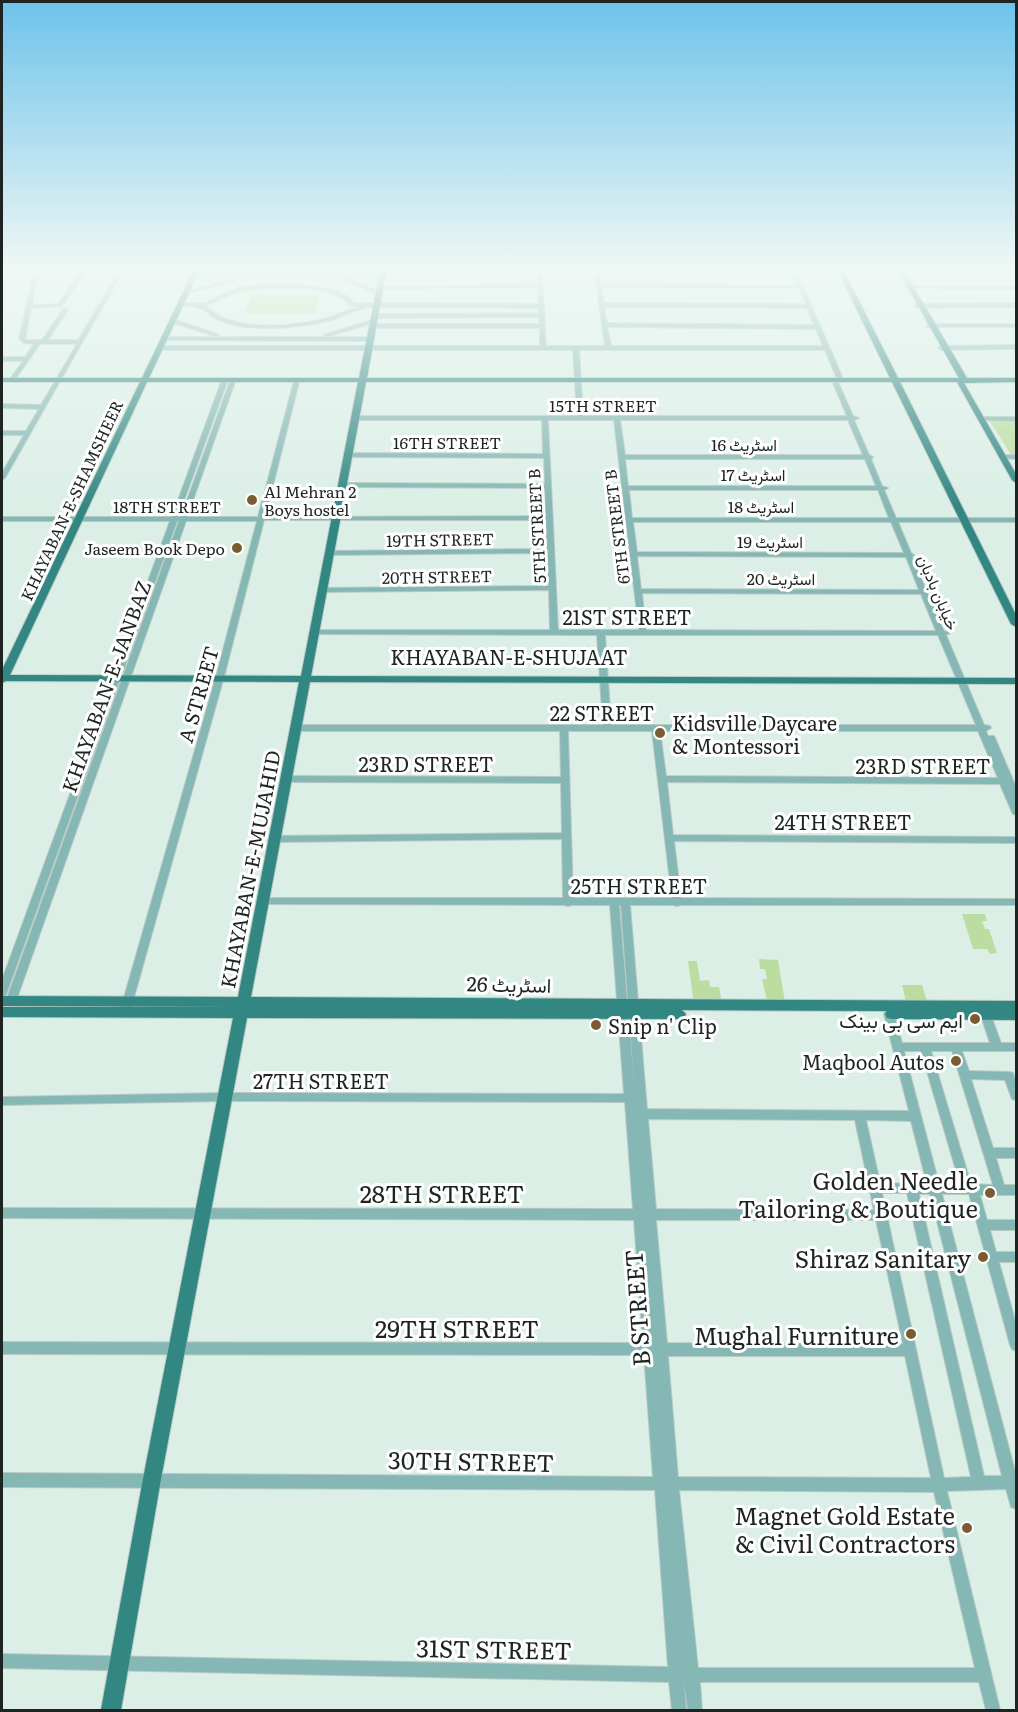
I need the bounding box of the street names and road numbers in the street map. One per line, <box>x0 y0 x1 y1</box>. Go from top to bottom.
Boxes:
street label: 15TH STREET <box>549 393 657 417</box>
street label: KHAYABAN-E-SHAMSHEER <box>14 395 128 604</box>
street label: 16TH STREET <box>393 430 501 454</box>
street label: اسٹریٹ 16 <box>711 432 777 456</box>
street label: اسٹریٹ 17 <box>720 462 786 486</box>
street label: 5TH STREET B <box>521 468 551 584</box>
street label: 6TH STREET B <box>597 468 635 586</box>
street label: 18TH STREET <box>113 494 221 518</box>
street label: اسٹریٹ 18 <box>728 494 794 518</box>
street label: 19TH STREET <box>386 526 494 552</box>
street label: اسٹریٹ 19 <box>737 529 803 553</box>
street label: خیابان بادبان <box>912 551 966 634</box>
street label: 20TH STREET <box>382 563 492 589</box>
street label: اسٹریٹ 20 <box>747 566 815 590</box>
street label: KHAYABAN-E-JANBAZ <box>53 576 157 796</box>
street label: 21ST STREET <box>562 601 692 631</box>
street label: KHAYABAN-E-SHUJAAT <box>390 641 628 671</box>
street label: A STREET <box>169 642 225 746</box>
street label: 22 STREET <box>550 697 654 727</box>
street label: KHAYABAN-E-MUJAHID <box>211 747 287 991</box>
street label: 23RD STREET <box>358 748 494 778</box>
street label: 23RD STREET <box>855 750 991 780</box>
street label: 24TH STREET <box>774 806 912 836</box>
street label: 25TH STREET <box>571 870 707 900</box>
street label: اسٹریٹ 26 <box>466 967 552 999</box>
street label: 27TH STREET <box>253 1065 389 1095</box>
street label: 28TH STREET <box>360 1175 524 1210</box>
street label: B STREET <box>614 1248 658 1368</box>
street label: 29TH STREET <box>375 1310 539 1345</box>
street label: 30TH STREET <box>388 1441 554 1479</box>
street label: 31ST STREET <box>416 1629 572 1667</box>

